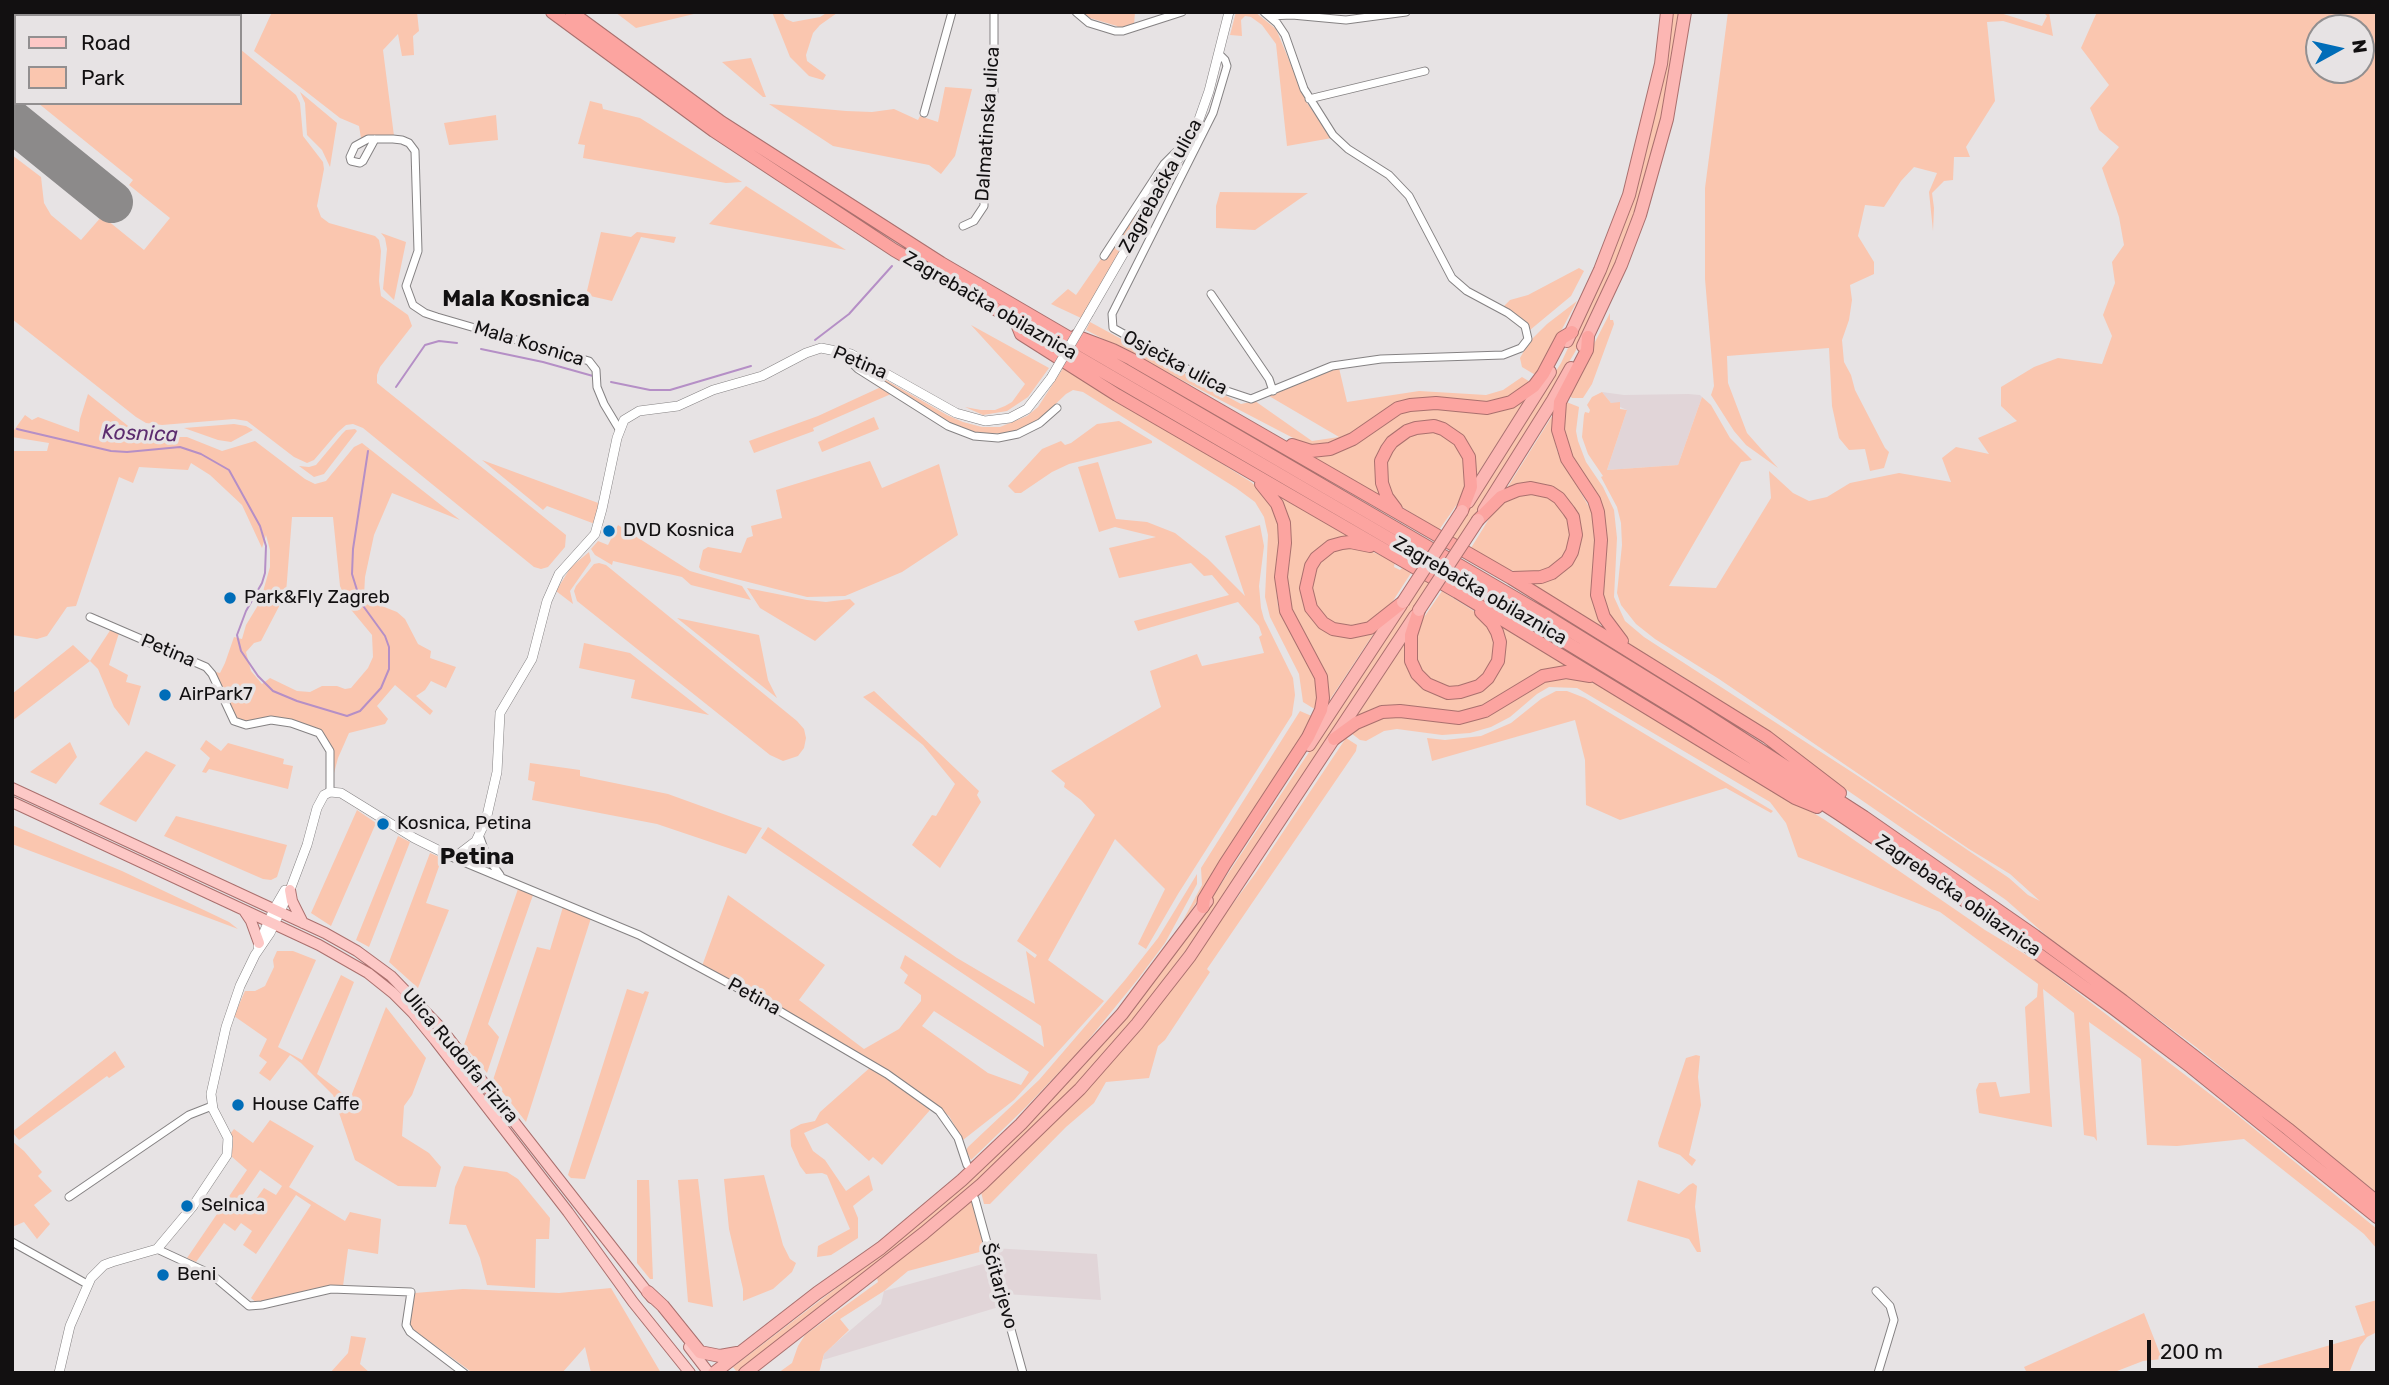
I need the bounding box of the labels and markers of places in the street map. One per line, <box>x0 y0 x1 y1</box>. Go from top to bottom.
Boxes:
place label: DVD Kosnica <box>623 520 734 542</box>
marker: DVD Kosnica <box>601 523 617 539</box>
place label: Park&Fly Zagreb <box>244 587 390 609</box>
marker: Park&Fly Zagreb <box>222 590 238 606</box>
place label: AirPark7 <box>179 684 253 706</box>
marker: AirPark7 <box>157 687 173 703</box>
place label: Kosnica, Petina <box>397 813 532 835</box>
marker: Kosnica, Petina <box>375 816 391 832</box>
place label: House Caffe <box>252 1094 360 1116</box>
marker: House Caffe <box>230 1097 246 1113</box>
place label: Selnica <box>201 1195 265 1217</box>
marker: Selnica <box>179 1198 195 1214</box>
place label: Beni <box>177 1264 216 1286</box>
marker: Beni <box>155 1267 171 1283</box>

